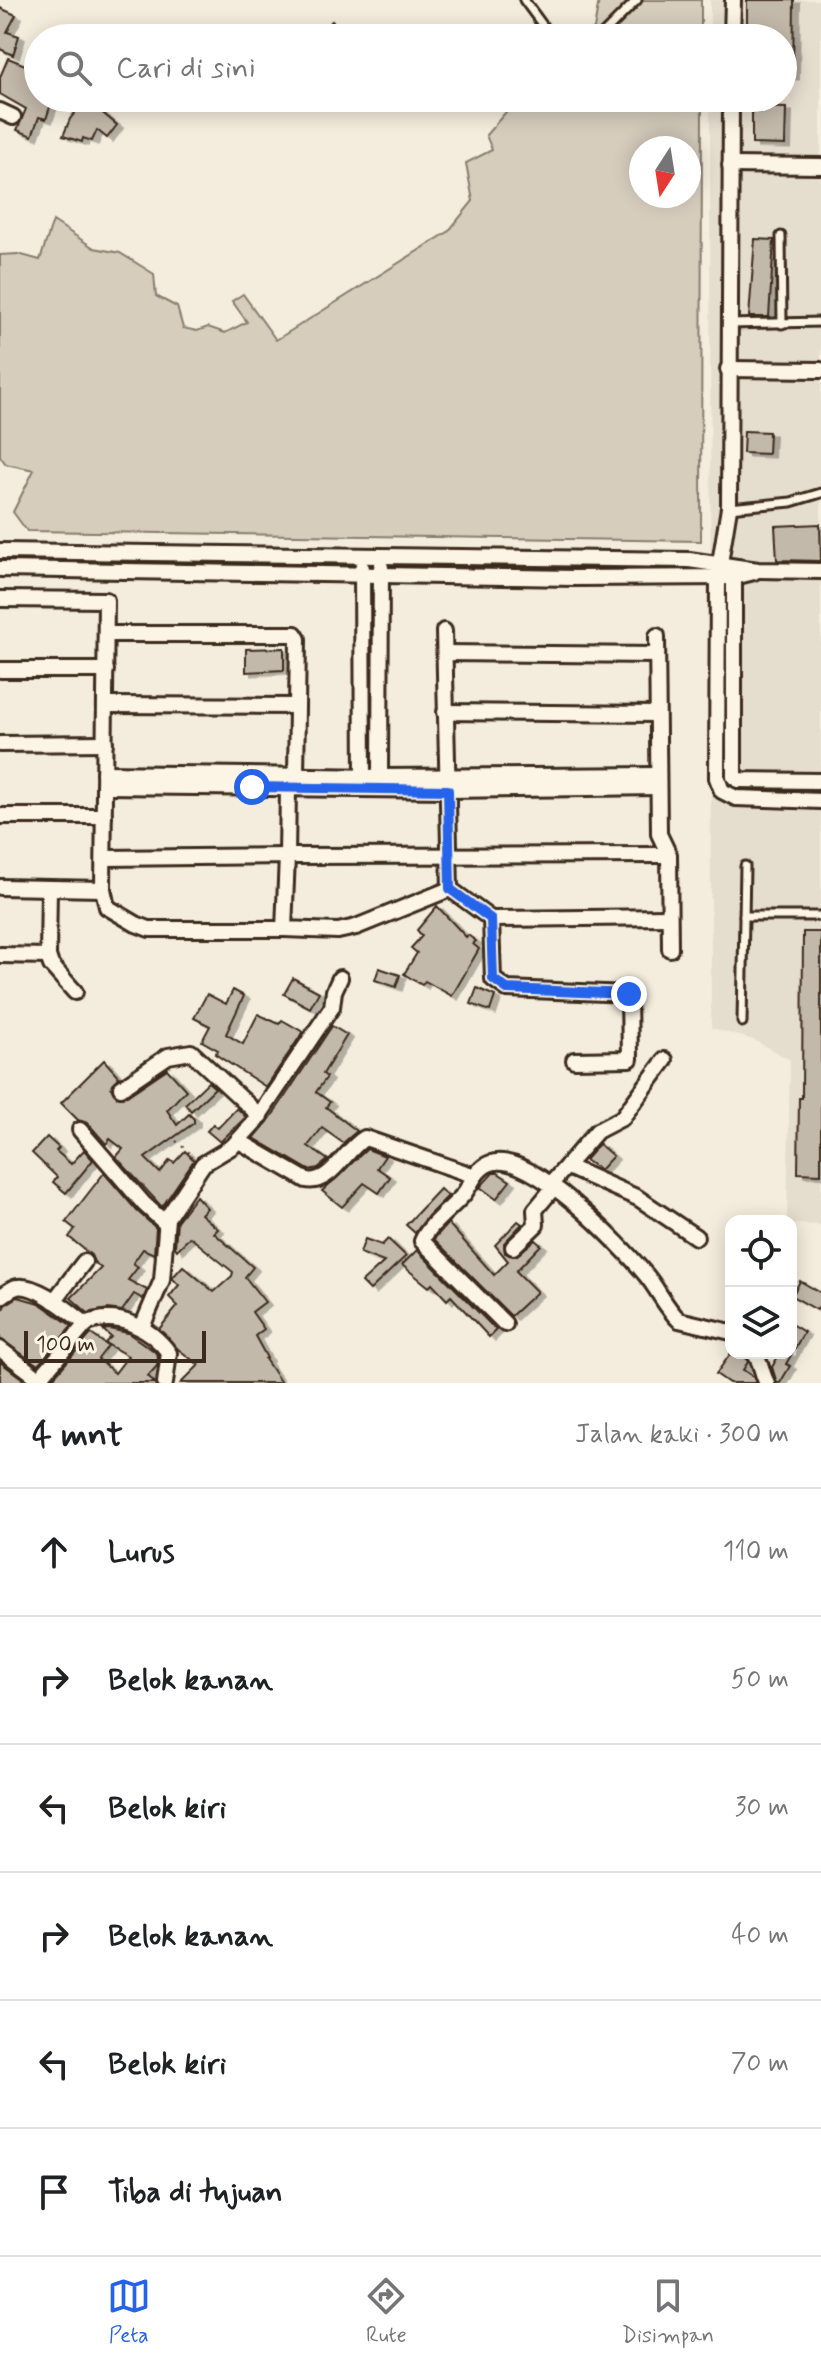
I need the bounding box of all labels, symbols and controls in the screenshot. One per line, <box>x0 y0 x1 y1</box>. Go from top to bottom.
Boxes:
search box <box>24 24 797 112</box>
icon: search <box>52 46 96 90</box>
text: Cari di sini <box>116 49 256 88</box>
north arrow <box>629 136 701 208</box>
route start <box>234 769 270 805</box>
route end <box>611 976 647 1012</box>
map controls <box>725 1215 797 1359</box>
button: locate <box>725 1215 797 1287</box>
button: layers <box>725 1287 797 1359</box>
scale bar <box>24 1327 206 1363</box>
text: 100 m <box>36 1331 95 1359</box>
text: 4 mnt <box>32 1413 123 1458</box>
text: Jalan kaki · 300 m <box>575 1418 789 1452</box>
icon: ahead <box>32 1530 76 1574</box>
text: Lurus <box>108 1533 175 1572</box>
text: 110 m <box>723 1535 789 1569</box>
icon: right <box>32 1658 76 1702</box>
text: Belok kanan <box>108 1661 273 1700</box>
text: 50 m <box>731 1663 789 1697</box>
icon: left <box>32 1786 76 1830</box>
text: Belok kiri <box>108 1789 226 1828</box>
text: 30 m <box>735 1791 789 1825</box>
icon: right <box>32 1914 76 1958</box>
text: Belok kanan <box>108 1917 273 1956</box>
text: 40 m <box>731 1919 789 1953</box>
icon: left <box>32 2042 76 2086</box>
text: Belok kiri <box>108 2045 226 2084</box>
text: 70 m <box>731 2047 789 2081</box>
icon: arrive <box>32 2170 76 2214</box>
text: Tiba di tujuan <box>108 2173 283 2212</box>
tab: Peta <box>107 2274 151 2350</box>
tab: Rute <box>364 2274 408 2350</box>
tab: Disimpan <box>622 2274 714 2350</box>

